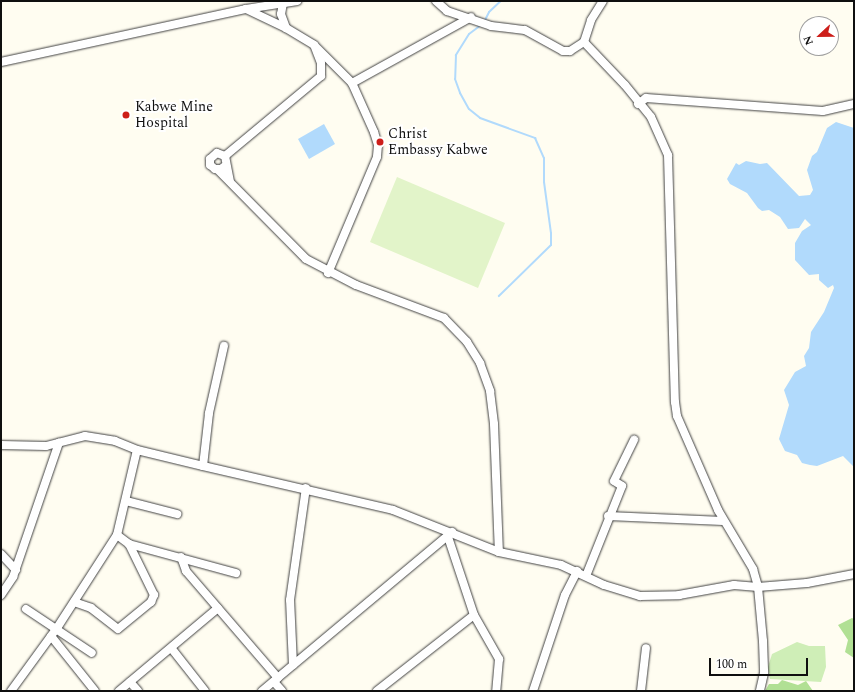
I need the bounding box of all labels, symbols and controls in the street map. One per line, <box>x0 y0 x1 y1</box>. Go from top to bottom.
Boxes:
north arrow <box>799 16 839 56</box>
text: N <box>799 33 818 48</box>
place label: Kabwe Mine Hospital <box>135 99 213 132</box>
marker: Kabwe Mine Hospital <box>120 109 132 121</box>
place label: Christ Embassy Kabwe <box>388 126 488 158</box>
marker: Christ Embassy Kabwe <box>375 137 385 147</box>
scale bar <box>711 650 810 676</box>
text: 100 m <box>716 655 747 674</box>

